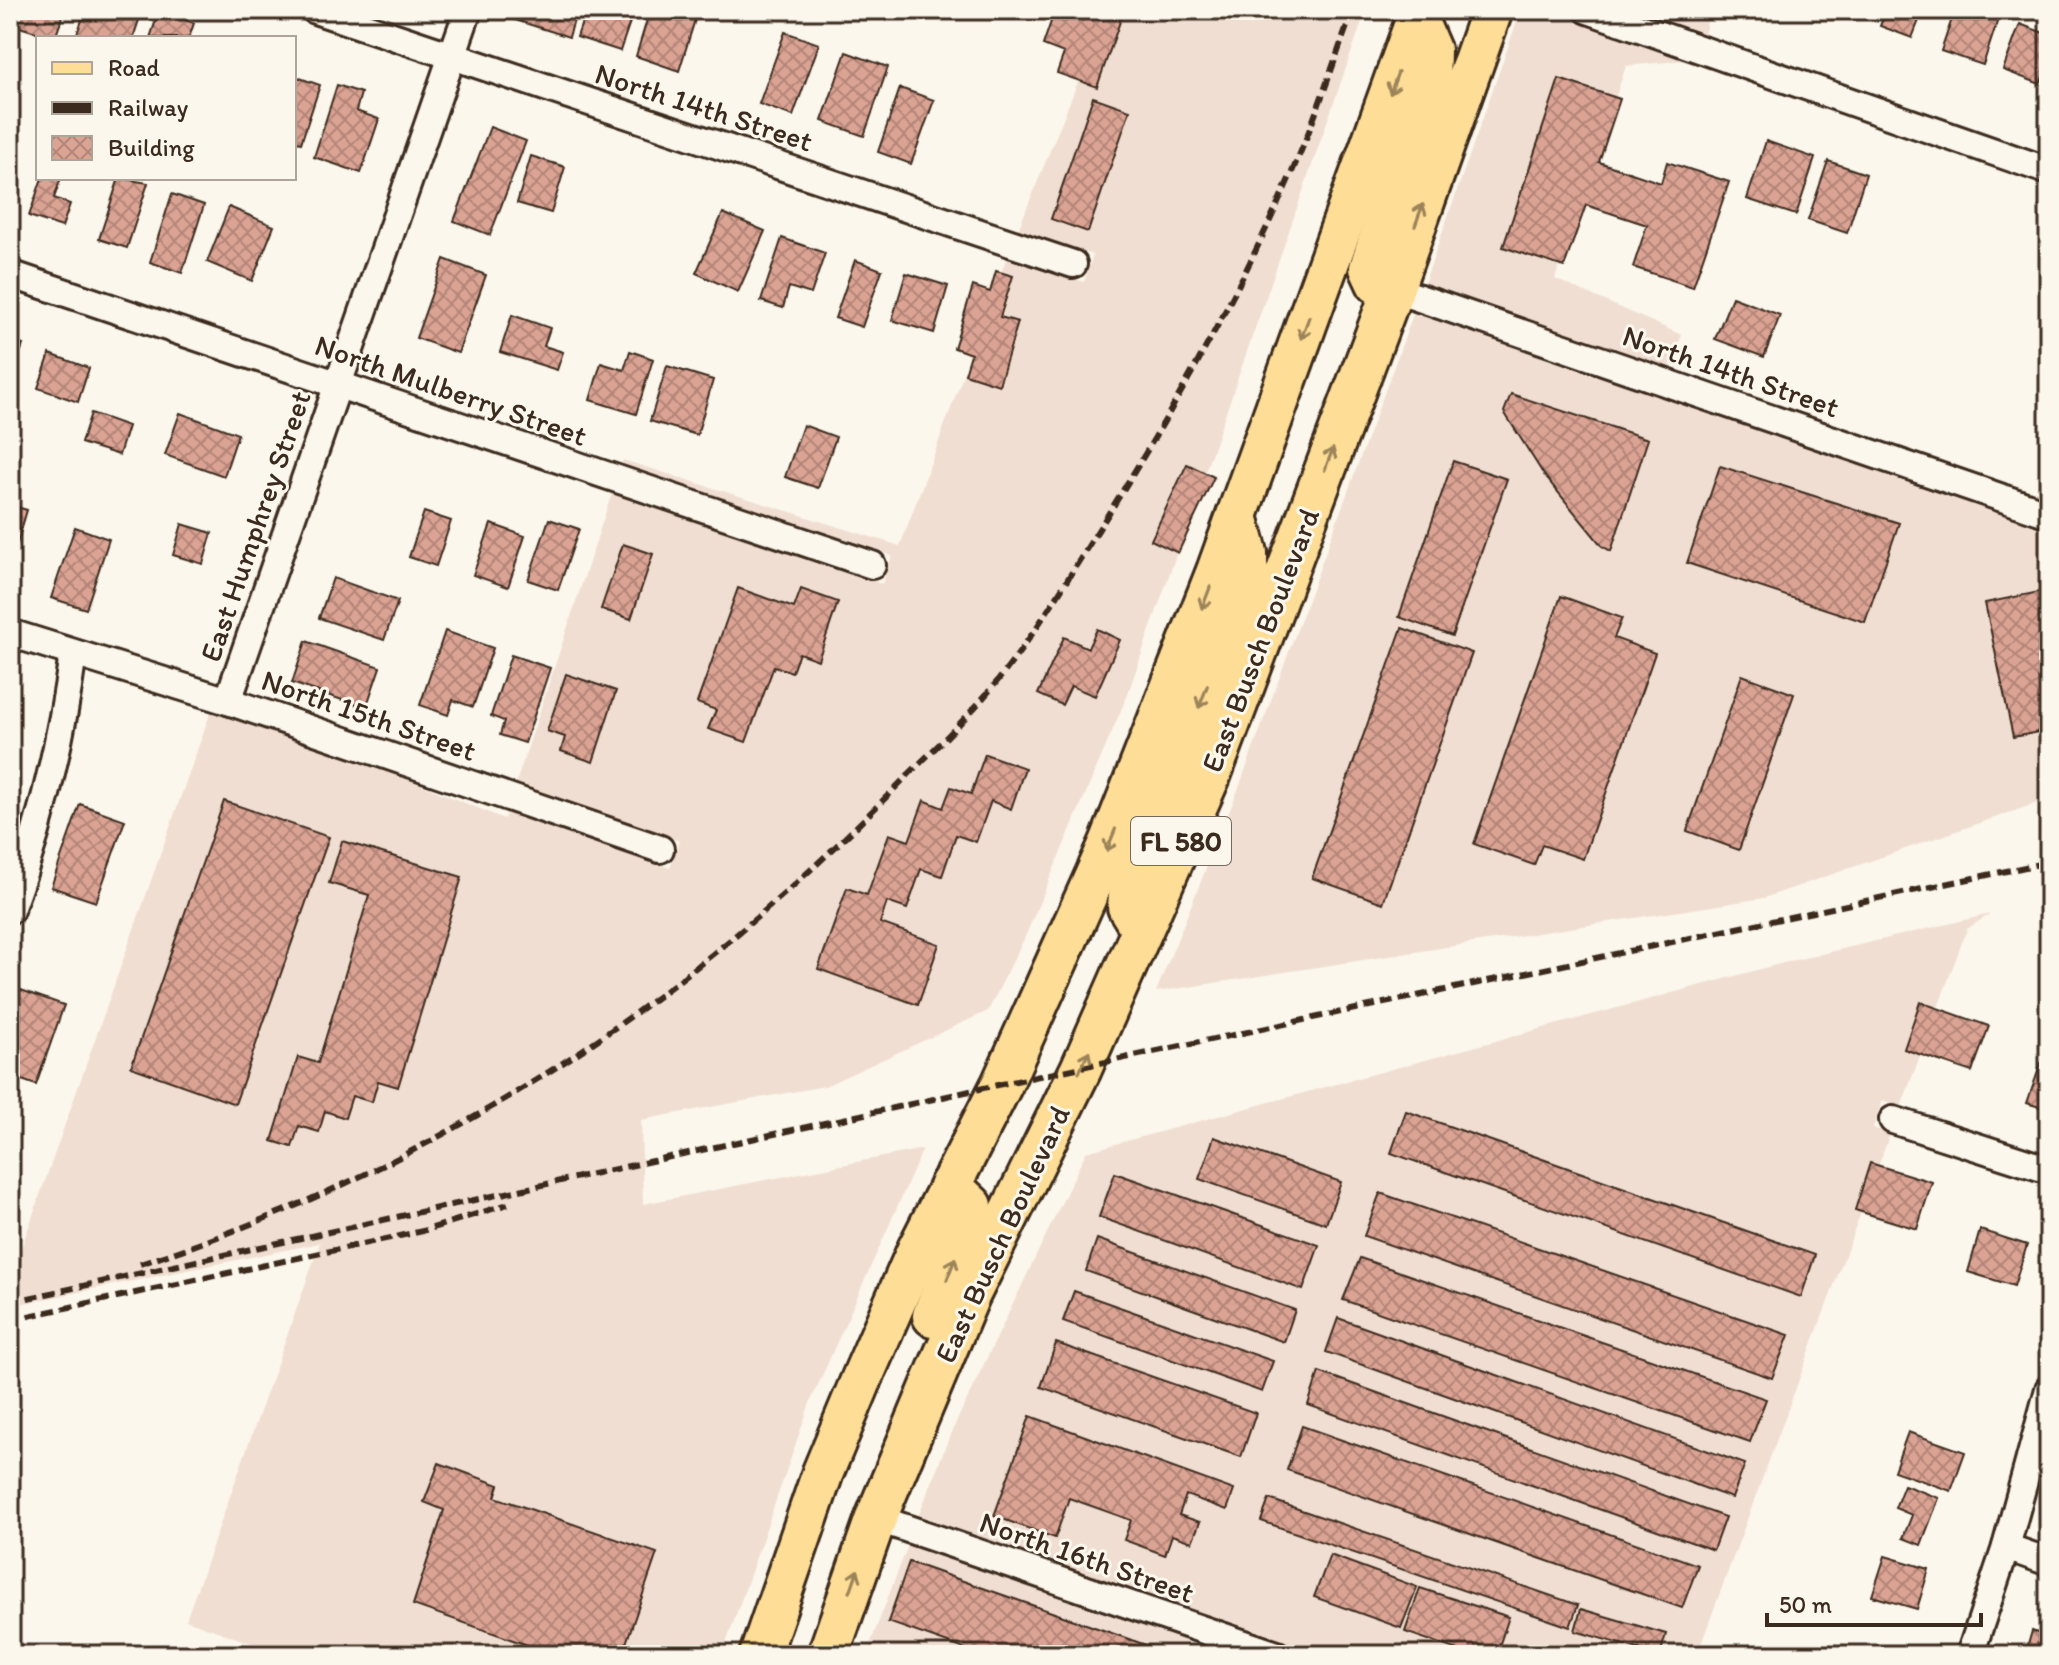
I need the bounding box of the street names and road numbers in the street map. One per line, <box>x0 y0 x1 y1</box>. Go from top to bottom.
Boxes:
street label: North 14th Street <box>591 54 817 160</box>
street label: North 14th Street <box>1618 317 1844 425</box>
street label: North Mulberry Street <box>310 326 592 454</box>
street label: East Humphrey Street <box>191 386 319 666</box>
street label: East Busch Boulevard <box>1193 503 1327 777</box>
street label: North 15th Street <box>257 661 481 769</box>
road number: FL 580 <box>1131 817 1231 865</box>
street label: East Busch Boulevard <box>926 1100 1078 1368</box>
street label: North 16th Street <box>975 1503 1199 1611</box>

